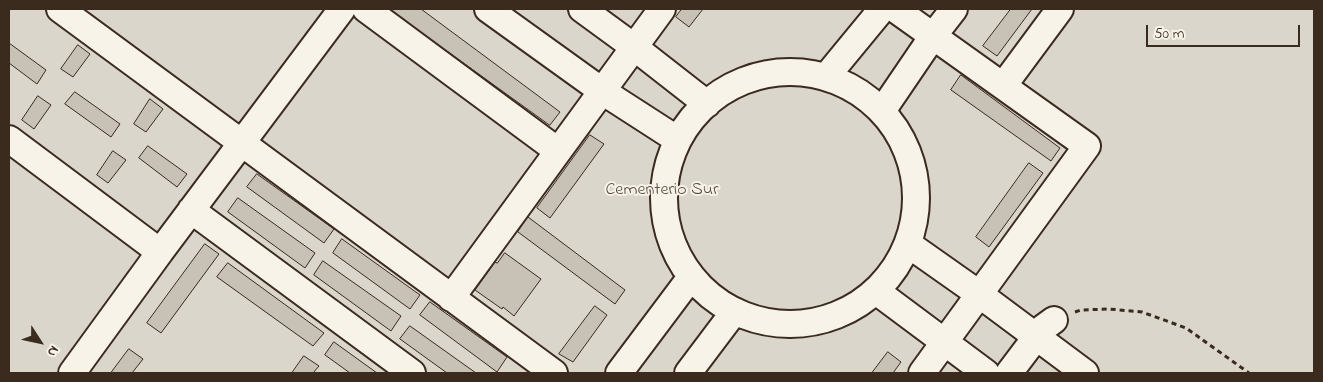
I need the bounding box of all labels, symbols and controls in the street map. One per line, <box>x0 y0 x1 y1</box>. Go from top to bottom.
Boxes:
scale bar <box>1148 15 1302 47</box>
text: 50 m <box>1154 23 1184 45</box>
park label: Cementerio Sur <box>605 180 719 202</box>
north arrow <box>15 317 65 367</box>
text: N <box>41 341 64 361</box>

